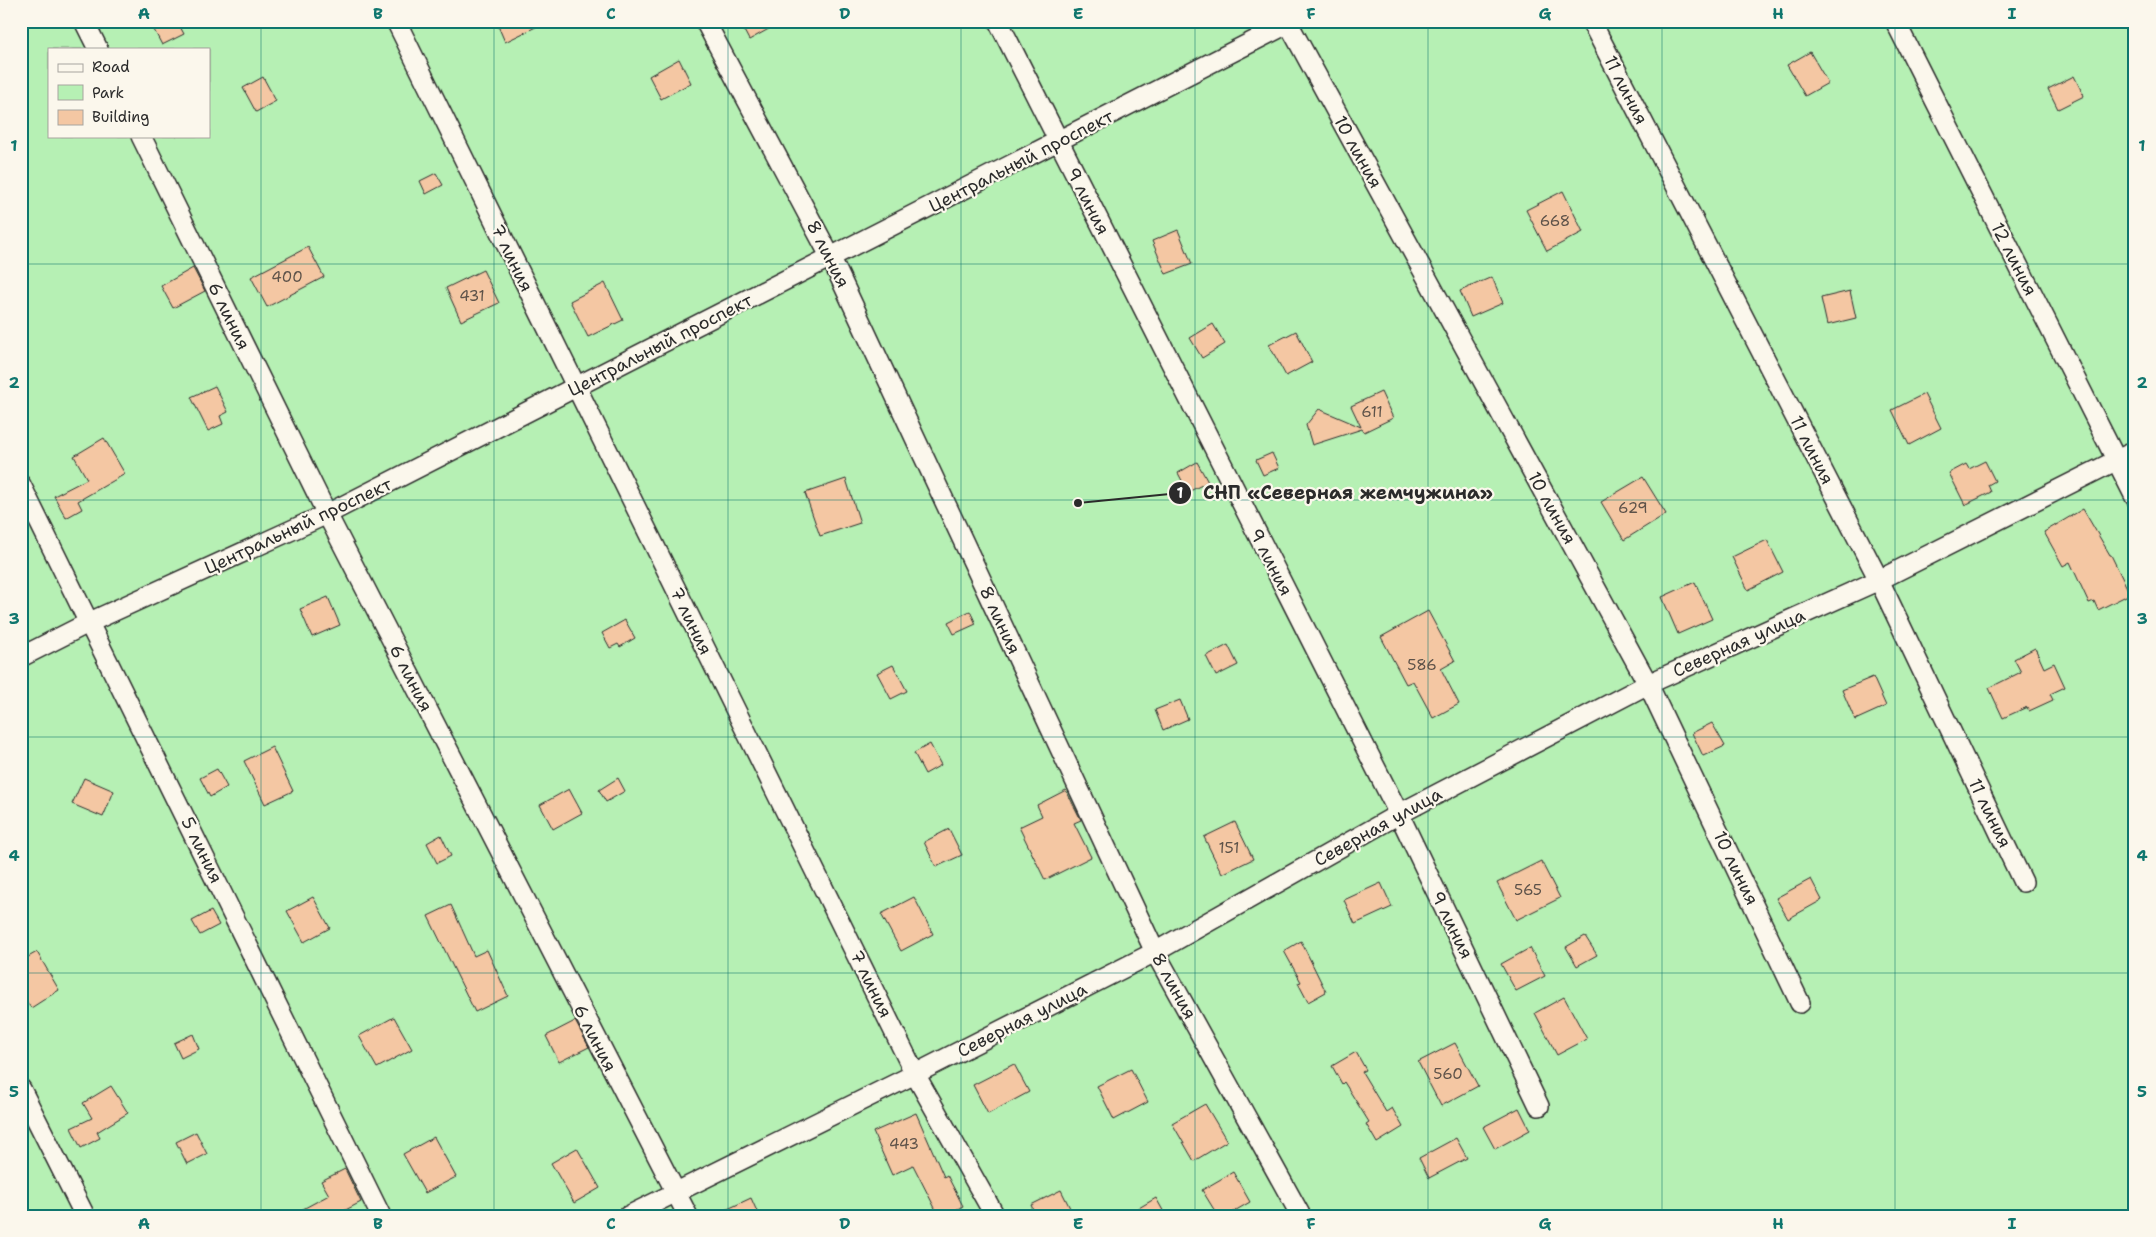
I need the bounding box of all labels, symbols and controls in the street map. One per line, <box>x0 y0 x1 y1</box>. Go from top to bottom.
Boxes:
text: A <box>138 3 150 24</box>
text: B <box>373 3 383 24</box>
text: C <box>606 3 616 24</box>
text: D <box>839 3 851 24</box>
text: E <box>1073 3 1083 24</box>
text: F <box>1306 3 1316 24</box>
text: G <box>1539 3 1552 24</box>
text: H <box>1772 3 1784 24</box>
text: I <box>2008 3 2017 24</box>
legend <box>48 48 210 138</box>
street label: 11 линия <box>1598 51 1654 129</box>
text: Road <box>92 57 130 77</box>
text: Park <box>92 83 124 103</box>
street label: Центральный проспект <box>925 104 1118 218</box>
text: Building <box>92 107 149 127</box>
street label: 10 линия <box>1328 111 1388 193</box>
text: 1 <box>10 135 18 156</box>
text: 1 <box>2138 135 2146 156</box>
street label: 9 линия <box>1061 163 1115 239</box>
house number: 668 <box>1540 211 1570 231</box>
street label: 8 линия <box>801 216 855 292</box>
street label: 12 линия <box>1985 218 2043 300</box>
street label: 7 линия <box>485 220 539 296</box>
house number: 400 <box>271 267 303 287</box>
street label: 6 линия <box>202 278 256 354</box>
house number: 431 <box>459 286 485 306</box>
street label: Центральный проспект <box>564 288 757 402</box>
text: 2 <box>8 372 20 393</box>
text: 2 <box>2136 372 2148 393</box>
house number: 611 <box>1361 402 1383 422</box>
street label: 11 линия <box>1784 411 1840 489</box>
street label: 10 линия <box>1522 467 1582 549</box>
street label: Центральный проспект <box>201 472 396 580</box>
callout: СНП «Северная жемчужина» <box>1168 476 1503 510</box>
text: СНП «Северная жемчужина» <box>1203 480 1493 505</box>
text: 1 <box>1177 483 1184 503</box>
house number: 629 <box>1618 498 1648 518</box>
street label: 9 линия <box>1244 524 1298 600</box>
street label: 8 линия <box>974 582 1026 658</box>
street label: 7 линия <box>664 583 718 659</box>
street label: Северная улица <box>1669 603 1809 683</box>
text: 3 <box>8 608 20 629</box>
text: 3 <box>2136 608 2148 629</box>
street label: 6 линия <box>384 640 438 716</box>
house number: 586 <box>1407 655 1437 675</box>
street label: 11 линия <box>1963 774 2017 852</box>
street label: Северная улица <box>1310 782 1446 872</box>
street label: 5 линия <box>176 813 228 887</box>
street label: 10 линия <box>1708 827 1764 909</box>
house number: 151 <box>1219 838 1239 858</box>
text: 4 <box>8 845 20 866</box>
text: 4 <box>2136 845 2148 866</box>
house number: 565 <box>1514 880 1542 900</box>
street label: 9 линия <box>1425 887 1479 963</box>
street label: 7 линия <box>844 946 898 1022</box>
street label: 8 линия <box>1146 948 1202 1024</box>
street label: Северная улица <box>953 977 1091 1063</box>
street label: 6 линия <box>568 1000 622 1076</box>
house number: 560 <box>1433 1064 1463 1084</box>
text: 5 <box>9 1081 19 1102</box>
text: 5 <box>2137 1081 2147 1102</box>
house number: 443 <box>889 1134 919 1154</box>
text: A <box>138 1213 150 1234</box>
text: B <box>373 1213 383 1234</box>
text: C <box>606 1213 616 1234</box>
text: D <box>839 1213 851 1234</box>
text: E <box>1073 1213 1083 1234</box>
text: F <box>1306 1213 1316 1234</box>
text: G <box>1539 1213 1552 1234</box>
text: H <box>1772 1213 1784 1234</box>
text: I <box>2008 1213 2017 1234</box>

